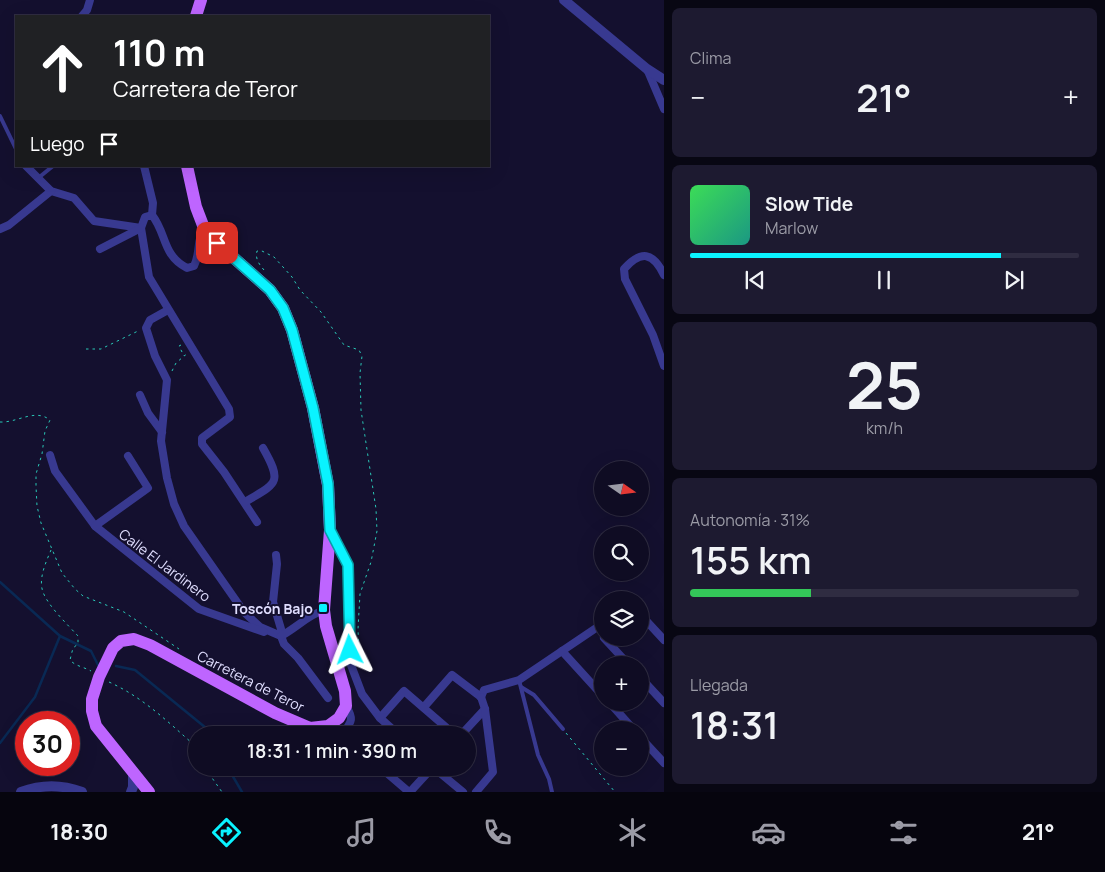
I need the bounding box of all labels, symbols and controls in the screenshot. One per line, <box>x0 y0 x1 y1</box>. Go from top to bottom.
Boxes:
text: 110 m <box>113 29 205 77</box>
icon: ahead <box>30 35 95 100</box>
text: Clima <box>690 47 731 69</box>
text: 21° <box>856 71 912 123</box>
text: Carretera de Teror <box>113 74 298 104</box>
text: − <box>690 78 705 116</box>
text: + <box>1063 78 1079 116</box>
icon: arrive <box>95 130 123 158</box>
text: Luego <box>30 131 85 157</box>
text: Slow Tide <box>765 191 853 217</box>
text: Marlow <box>765 217 818 239</box>
pin <box>196 222 238 264</box>
icon: arrive <box>203 229 231 257</box>
icon: previous <box>741 266 769 294</box>
icon: pause <box>870 266 898 294</box>
icon: next <box>1000 266 1028 294</box>
text: 25 <box>846 340 923 429</box>
text: km/h <box>866 417 903 439</box>
north arrow <box>594 461 649 516</box>
map controls <box>594 461 649 776</box>
text: Autonomía · 31% <box>690 509 810 531</box>
street label: Calle El Jardinero <box>115 524 215 606</box>
button: search <box>594 526 649 581</box>
text: 155 km <box>690 533 811 585</box>
button: layers <box>594 591 649 646</box>
place label: Toscón Bajo <box>232 599 313 618</box>
marker: Toscón Bajo <box>317 602 329 614</box>
position arrow <box>323 623 375 675</box>
street label: Carretera de Teror <box>194 646 308 716</box>
button: + <box>594 656 649 711</box>
text: Llegada <box>690 674 748 696</box>
text: 18:31 <box>690 698 779 750</box>
speed limit sign: 30 <box>15 711 80 776</box>
button: − <box>594 721 649 776</box>
text: 18:31 · 1 min · 390 m <box>247 738 417 764</box>
icon: directions <box>209 815 244 850</box>
icon: music <box>344 815 379 850</box>
icon: phone <box>480 815 515 850</box>
icon: climate <box>615 815 650 850</box>
icon: car <box>751 815 786 850</box>
icon: filters <box>886 815 921 850</box>
text: 18:30 <box>50 817 108 847</box>
text: 21° <box>1022 817 1055 847</box>

